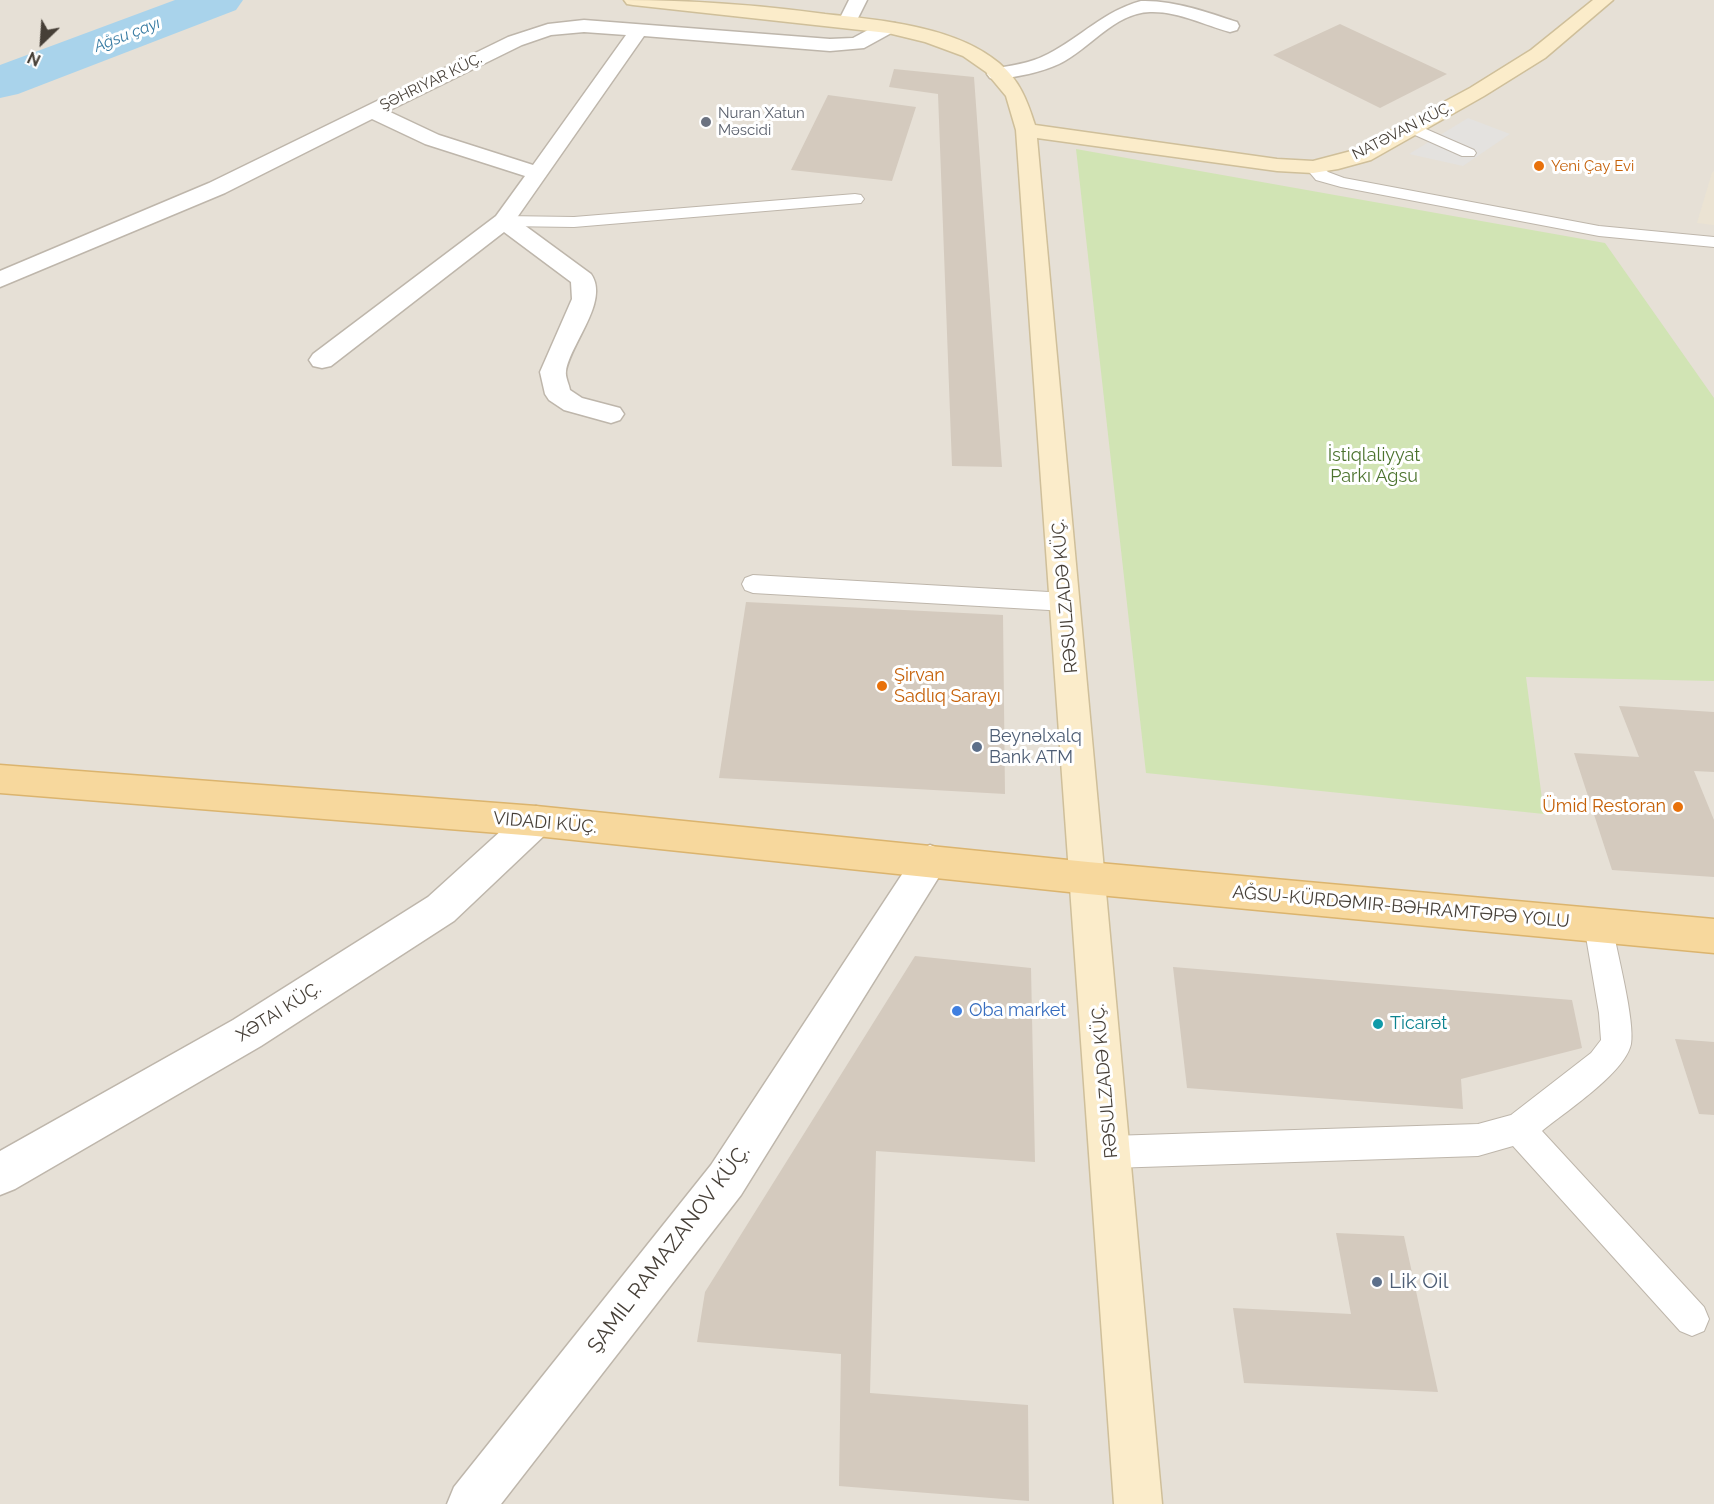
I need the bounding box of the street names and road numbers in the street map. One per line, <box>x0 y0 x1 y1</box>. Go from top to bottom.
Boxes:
street label: ŞƏHRIYAR KÜÇ. <box>377 50 485 114</box>
street label: NATƏVAN KÜÇ. <box>1349 98 1455 164</box>
street label: RƏSULZADƏ KÜÇ. <box>1047 518 1083 674</box>
street label: VIDADI KÜÇ. <box>492 808 598 838</box>
street label: AĞSU-KÜRDƏMIR-BƏHRAMTƏPƏ YOLU <box>1231 881 1571 933</box>
street label: XƏTAI KÜÇ. <box>233 978 325 1046</box>
street label: RƏSULZADƏ KÜÇ. <box>1087 1003 1123 1159</box>
street label: ŞAMIL RAMAZANOV KÜÇ. <box>582 1140 756 1358</box>

